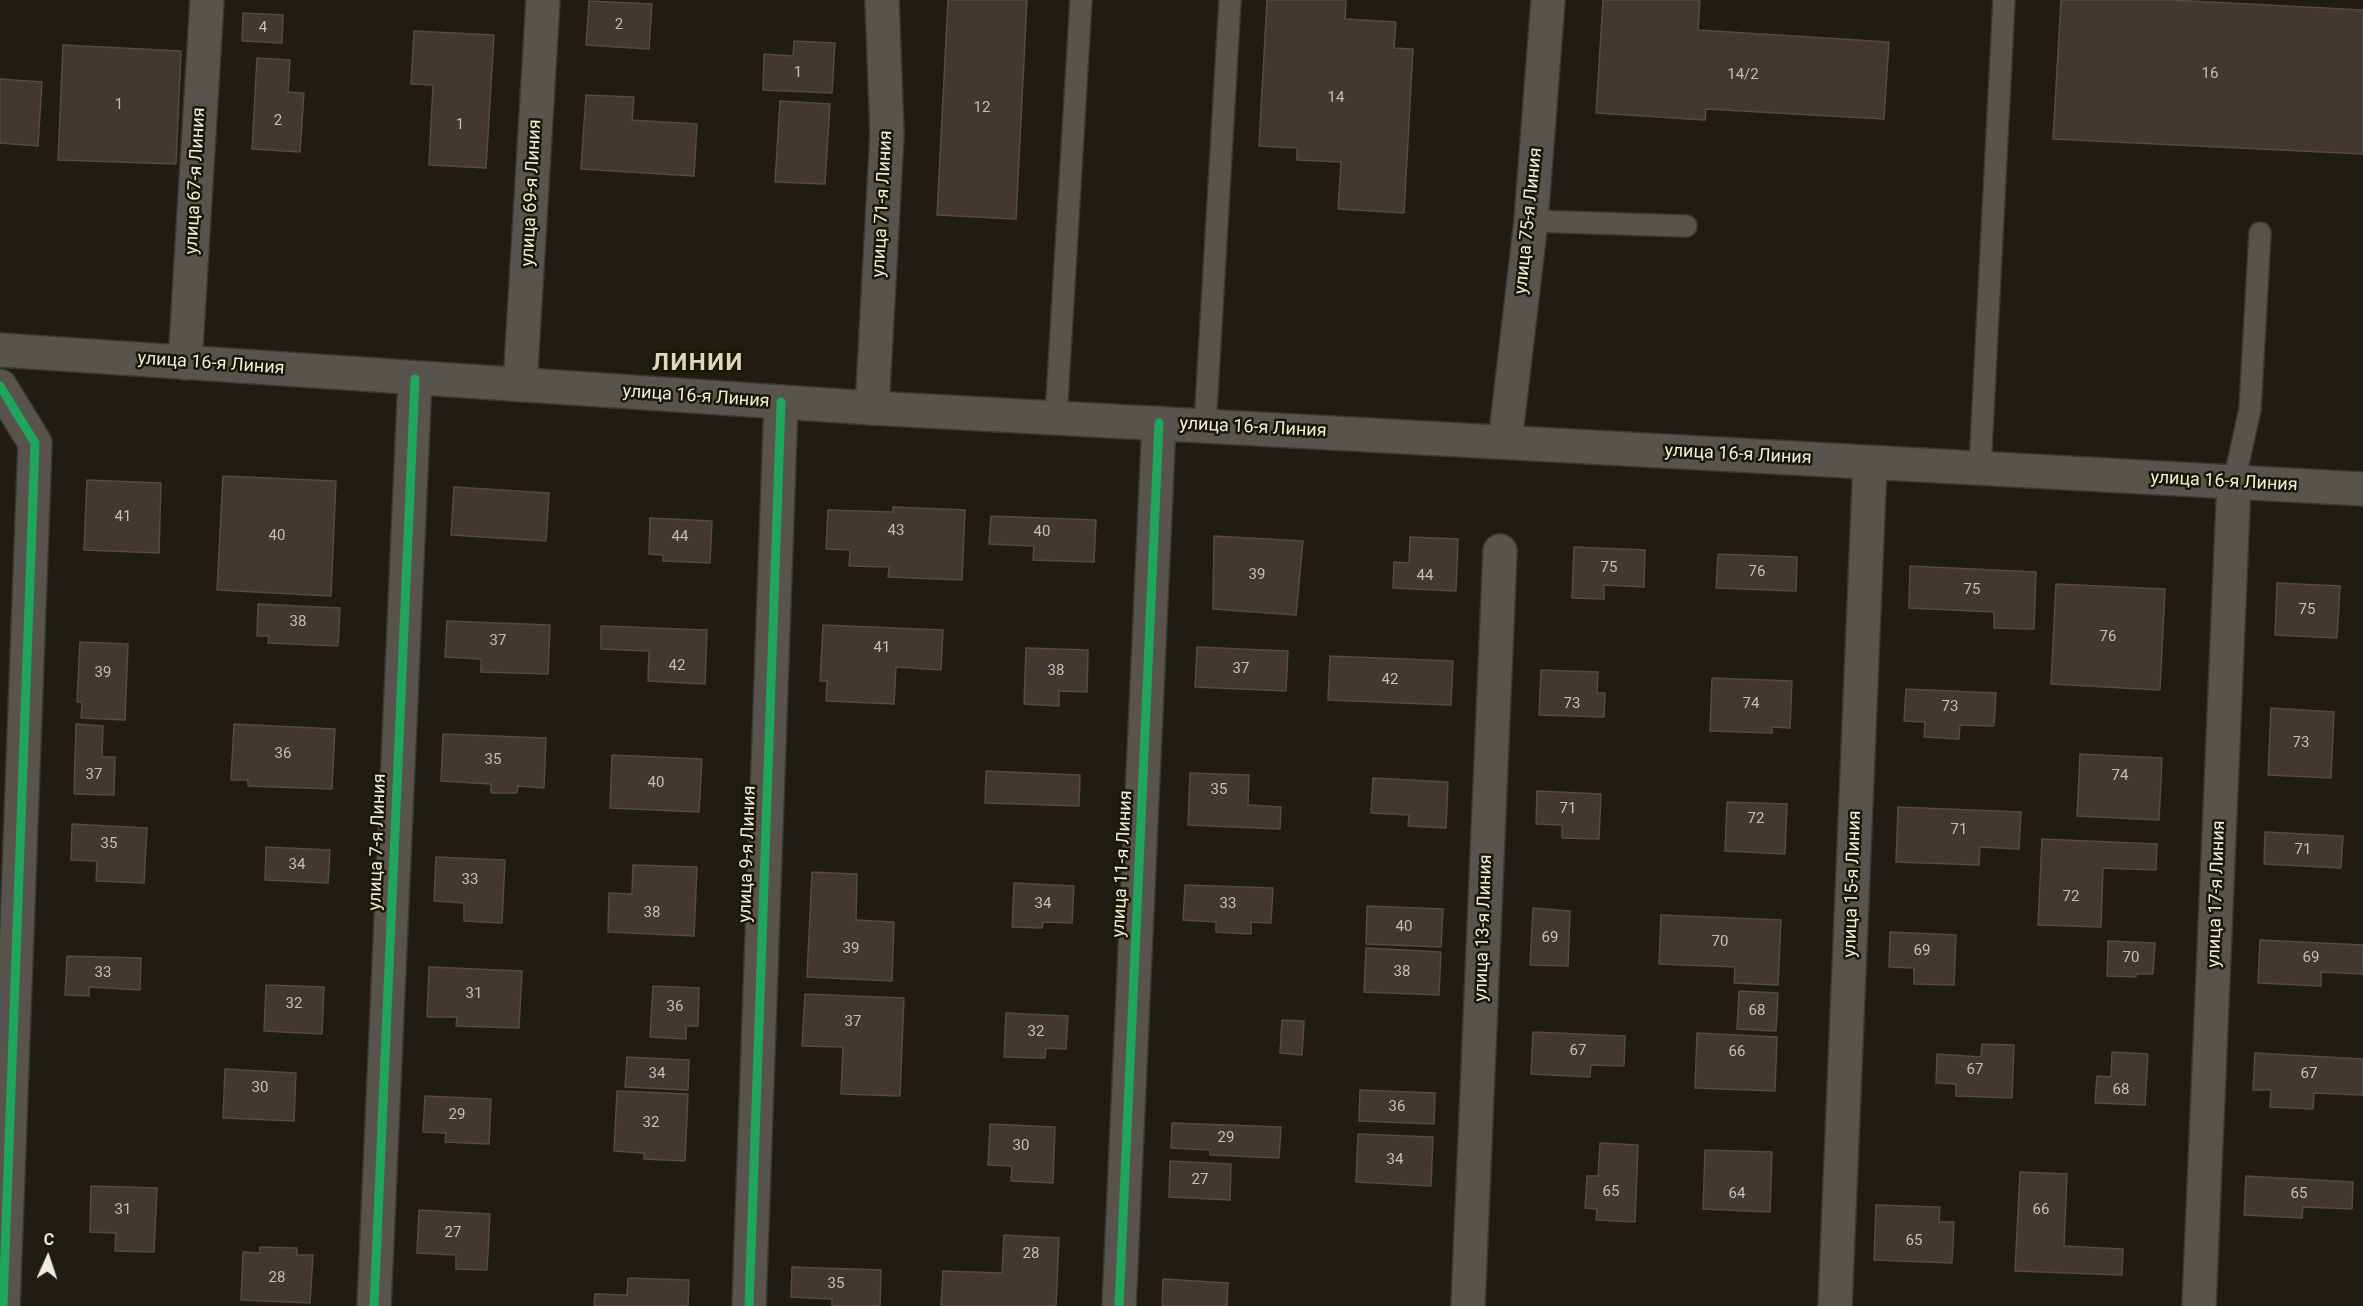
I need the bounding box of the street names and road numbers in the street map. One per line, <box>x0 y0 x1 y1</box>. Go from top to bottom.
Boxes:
street label: улица 67-я Линия <box>181 107 211 255</box>
street label: улица 69-я Линия <box>517 119 547 267</box>
street label: улица 71-я Линия <box>868 130 898 278</box>
street label: улица 75-я Линия <box>1511 147 1547 295</box>
street label: улица 16-я Линия <box>137 348 285 380</box>
street label: улица 16-я Линия <box>622 381 770 413</box>
street label: улица 16-я Линия <box>1179 413 1327 443</box>
street label: улица 16-я Линия <box>1664 440 1812 470</box>
street label: улица 16-я Линия <box>2150 467 2298 497</box>
street label: улица 7-я Линия <box>365 773 391 911</box>
street label: улица 9-я Линия <box>735 785 761 923</box>
street label: улица 11-я Линия <box>1108 790 1138 938</box>
street label: улица 15-я Линия <box>1840 810 1866 958</box>
street label: улица 17-я Линия <box>2204 820 2230 968</box>
street label: улица 13-я Линия <box>1471 854 1497 1002</box>

